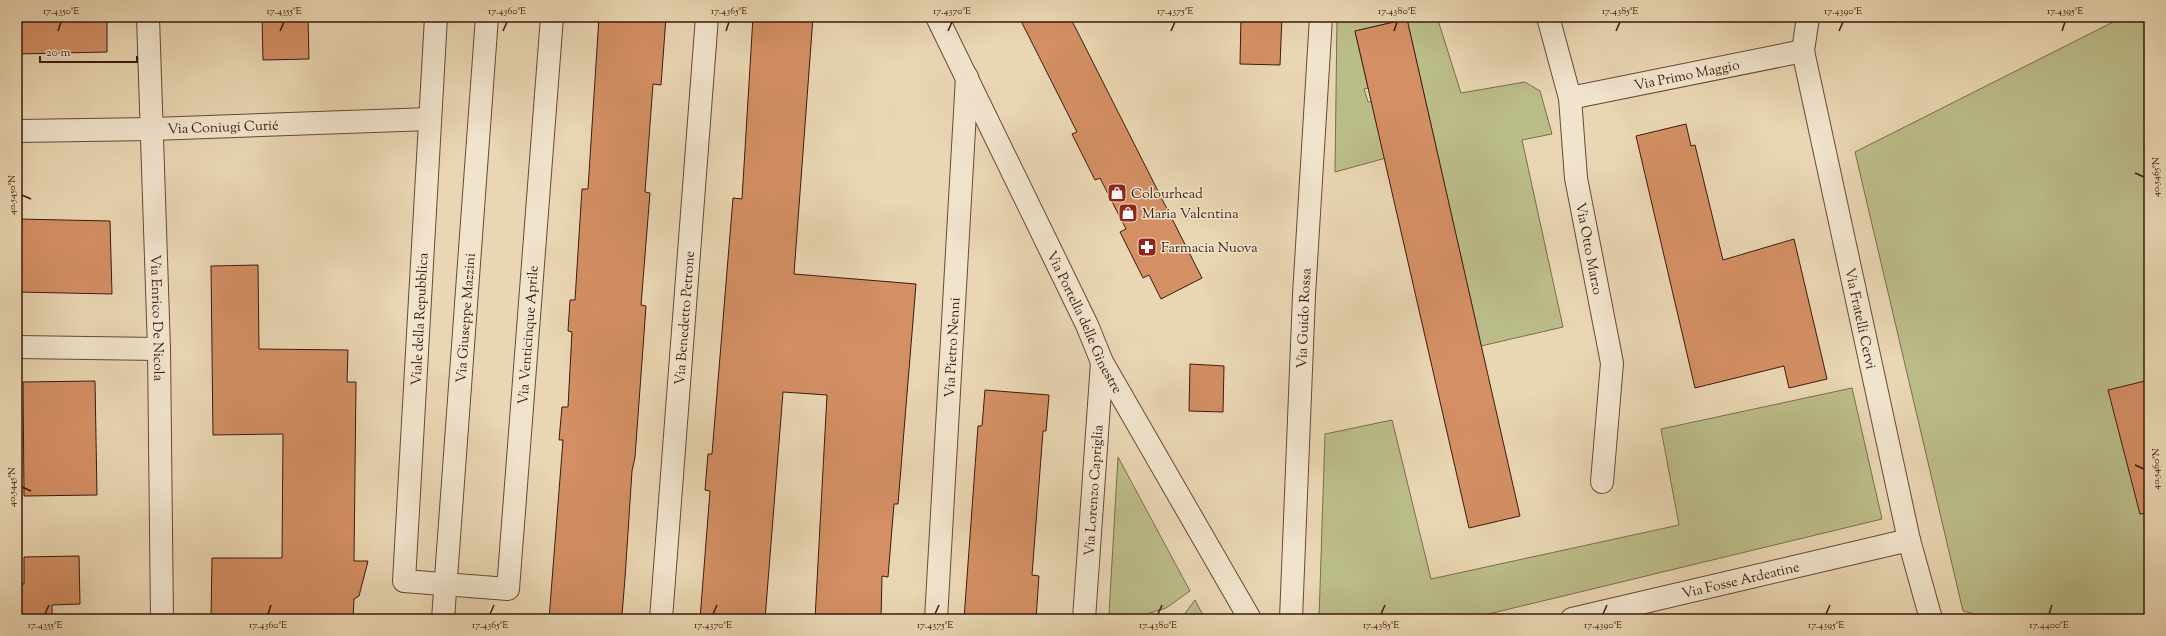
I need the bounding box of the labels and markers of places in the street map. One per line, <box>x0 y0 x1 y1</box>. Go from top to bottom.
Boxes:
shop icon: Colourhead <box>1106 182 1128 204</box>
place label: Colourhead <box>1131 185 1203 205</box>
shop icon: Maria Valentina <box>1117 202 1139 224</box>
place label: Maria Valentina <box>1142 205 1239 225</box>
pharmacy icon: Farmacia Nuova <box>1136 236 1158 258</box>
place label: Farmacia Nuova <box>1161 239 1258 259</box>

